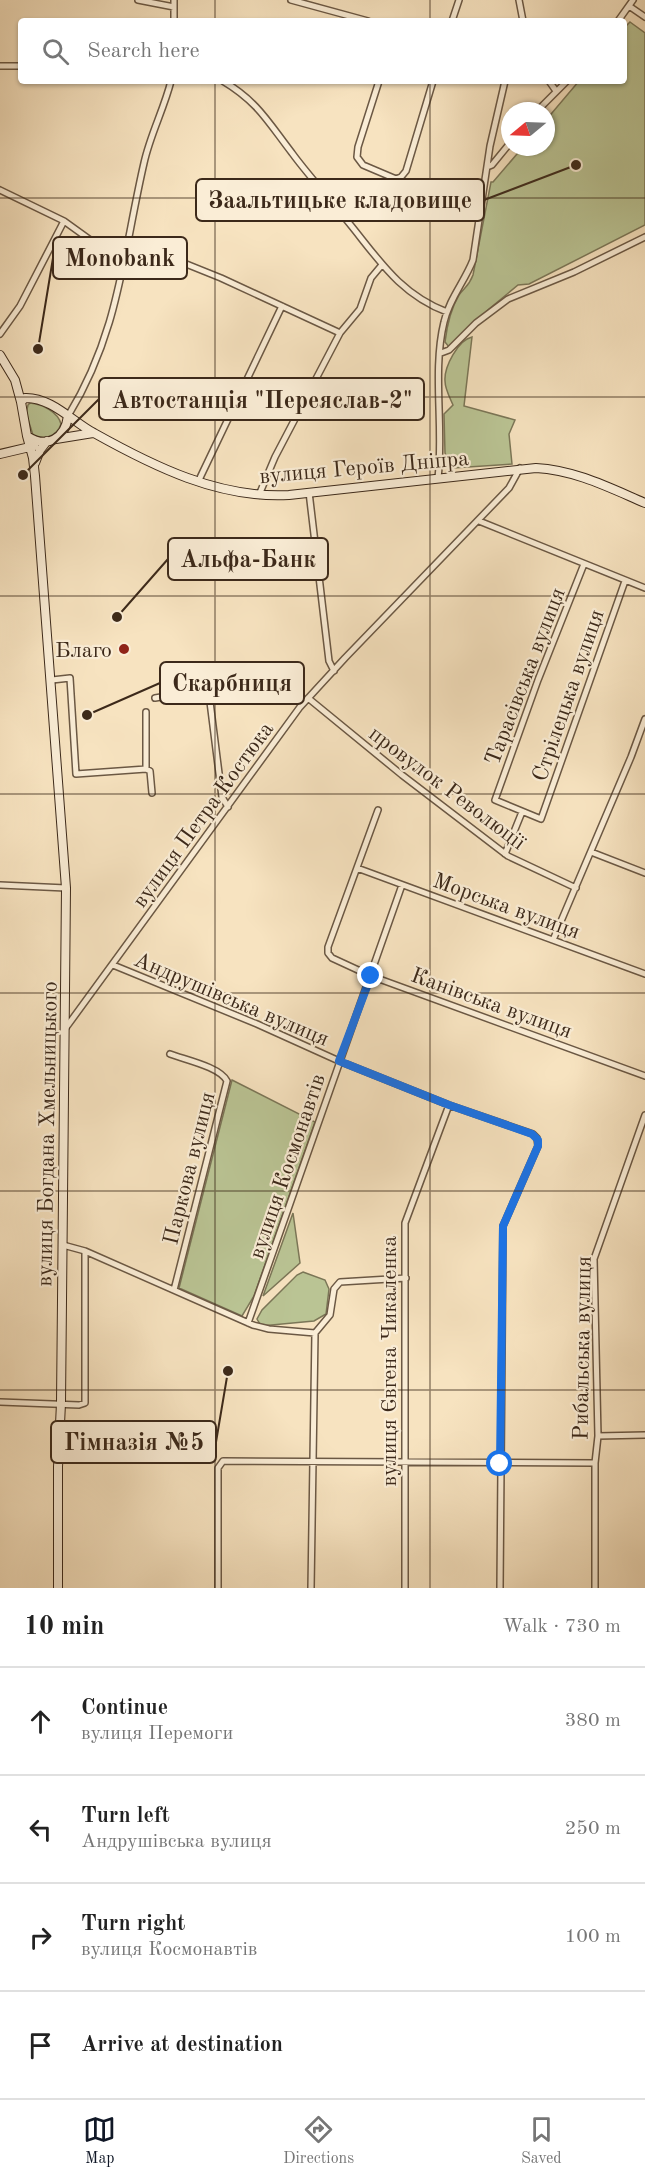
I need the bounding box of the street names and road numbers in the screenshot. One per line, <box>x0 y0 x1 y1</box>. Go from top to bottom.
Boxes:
street label: вулиця Героїв Дніпра <box>258 448 470 488</box>
street label: Тарасівська вулиця <box>482 585 570 768</box>
street label: Стрілецька вулиця <box>529 607 609 784</box>
street label: вулиця Петра Костюка <box>129 718 278 912</box>
street label: провулок Революції <box>364 723 530 855</box>
street label: Морська вулиця <box>430 870 583 944</box>
street label: Андрушівська вулиця <box>130 949 332 1051</box>
street label: Канівська вулиця <box>408 965 575 1043</box>
street label: вулиця Богдана Хмельницького <box>34 981 62 1287</box>
street label: вулиця Космонавтів <box>246 1071 330 1262</box>
street label: Паркова вулиця <box>160 1090 220 1247</box>
street label: вулиця Євгена Чикаленка <box>379 1235 401 1486</box>
street label: Рибальська вулиця <box>570 1256 596 1440</box>

